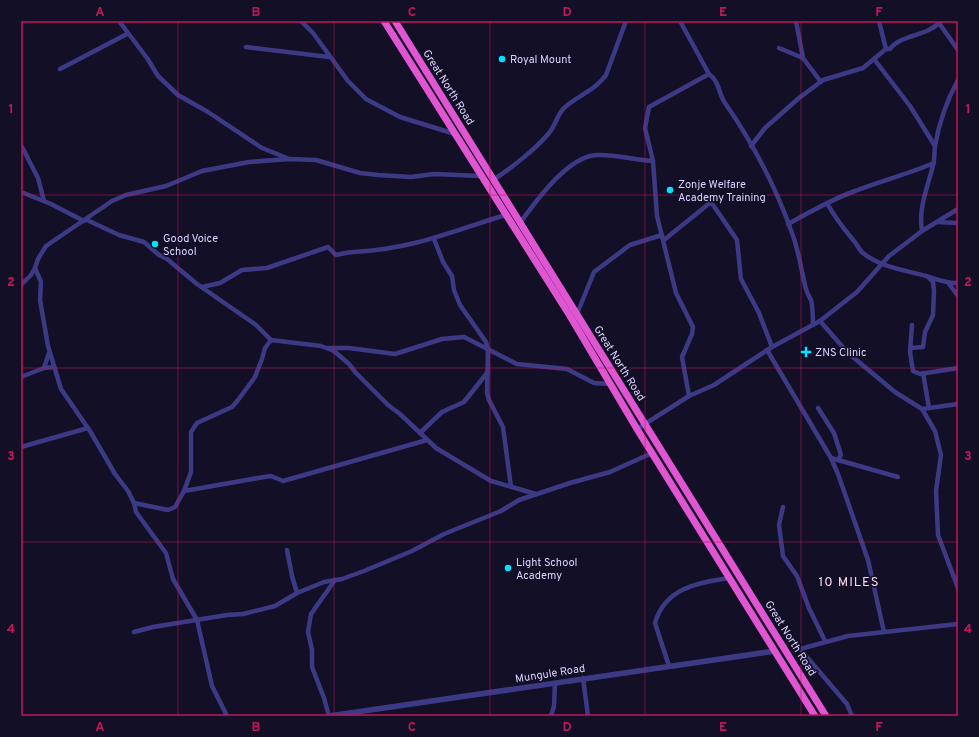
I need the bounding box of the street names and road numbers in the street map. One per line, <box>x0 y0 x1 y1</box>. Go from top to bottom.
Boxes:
street label: Great North Road <box>419 47 477 128</box>
street label: Great North Road <box>590 323 648 404</box>
street label: Great North Road <box>761 598 819 679</box>
street label: Mungule Road <box>514 662 586 686</box>

